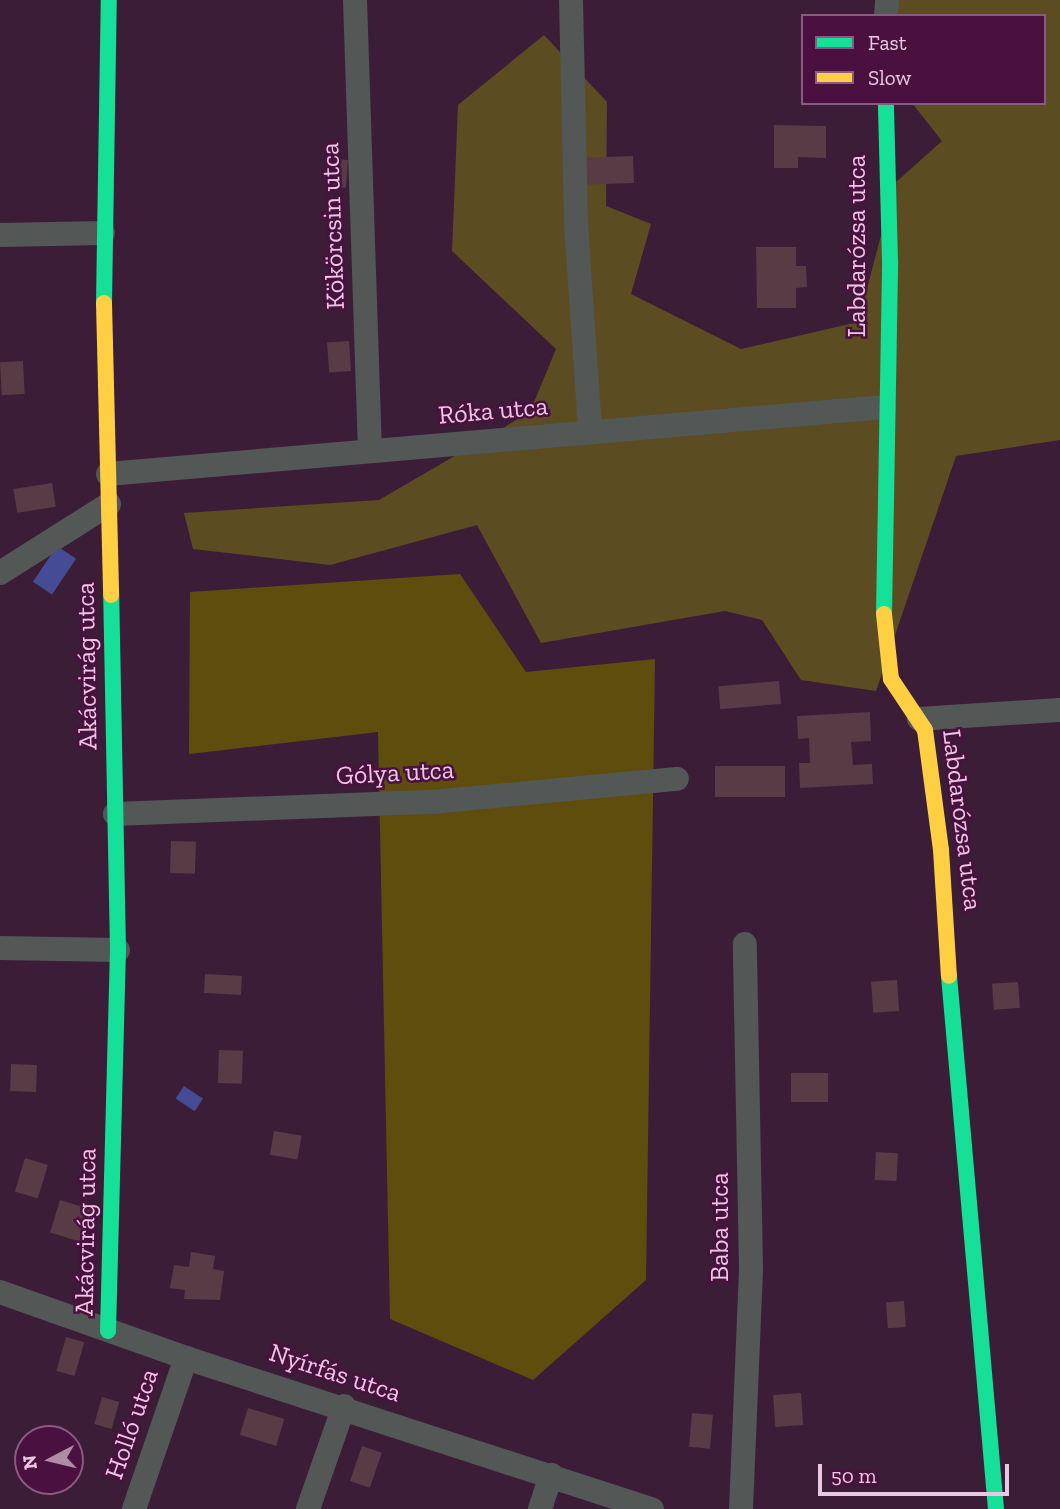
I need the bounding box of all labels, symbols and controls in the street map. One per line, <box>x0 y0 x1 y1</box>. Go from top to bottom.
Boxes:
legend <box>801 14 1046 105</box>
text: Fast <box>868 30 907 55</box>
text: Slow <box>868 65 911 90</box>
street label: Kökörcsin utca <box>314 142 352 310</box>
street label: Labdarózsa utca <box>841 155 873 337</box>
street label: Róka utca <box>437 391 549 431</box>
street label: Akácvirág utca <box>70 582 104 750</box>
street label: Labdarózsa utca <box>935 728 989 912</box>
street label: Gólya utca <box>335 754 455 792</box>
street label: Akácvirág utca <box>69 1148 103 1316</box>
street label: Baba utca <box>704 1172 736 1282</box>
street label: Nyírfás utca <box>265 1337 405 1409</box>
street label: Holló utca <box>99 1365 165 1483</box>
north arrow <box>14 1425 84 1495</box>
scale bar <box>822 1450 1013 1494</box>
text: N <box>17 1454 42 1471</box>
text: 50 m <box>831 1463 877 1488</box>

